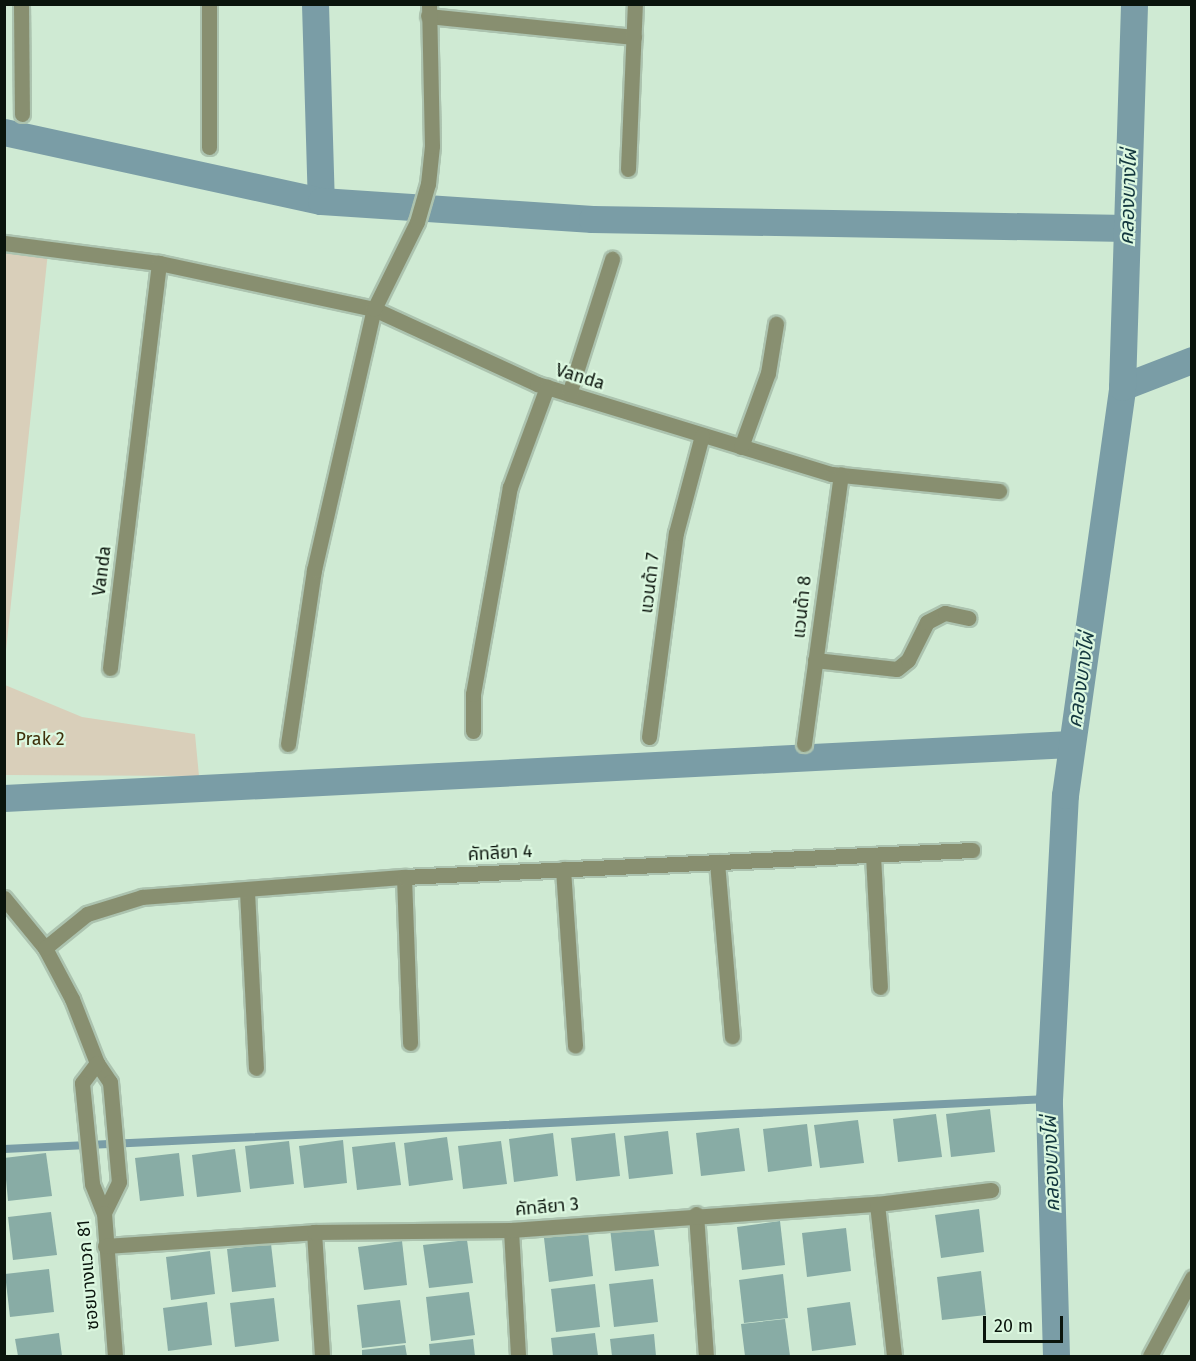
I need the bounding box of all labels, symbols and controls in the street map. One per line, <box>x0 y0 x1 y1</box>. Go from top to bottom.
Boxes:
water label: คลองบางไผ่ <box>1114 149 1142 245</box>
street label: Vanda <box>553 359 607 395</box>
street label: Vanda <box>88 545 116 597</box>
street label: แวนด้า 7 <box>636 551 664 615</box>
street label: แวนด้า 8 <box>788 575 816 639</box>
water label: คลองบางไผ่ <box>1062 631 1100 729</box>
park label: Prak 2 <box>15 728 65 750</box>
street label: คัทลียา 4 <box>467 841 533 865</box>
water label: คลองบางไผ่ <box>1037 1116 1065 1212</box>
street label: คัทลียา 3 <box>514 1193 580 1221</box>
street label: ซอยบางแวก 81 <box>72 1219 104 1331</box>
scale bar <box>986 1304 1066 1342</box>
text: 20 m <box>994 1315 1033 1337</box>

